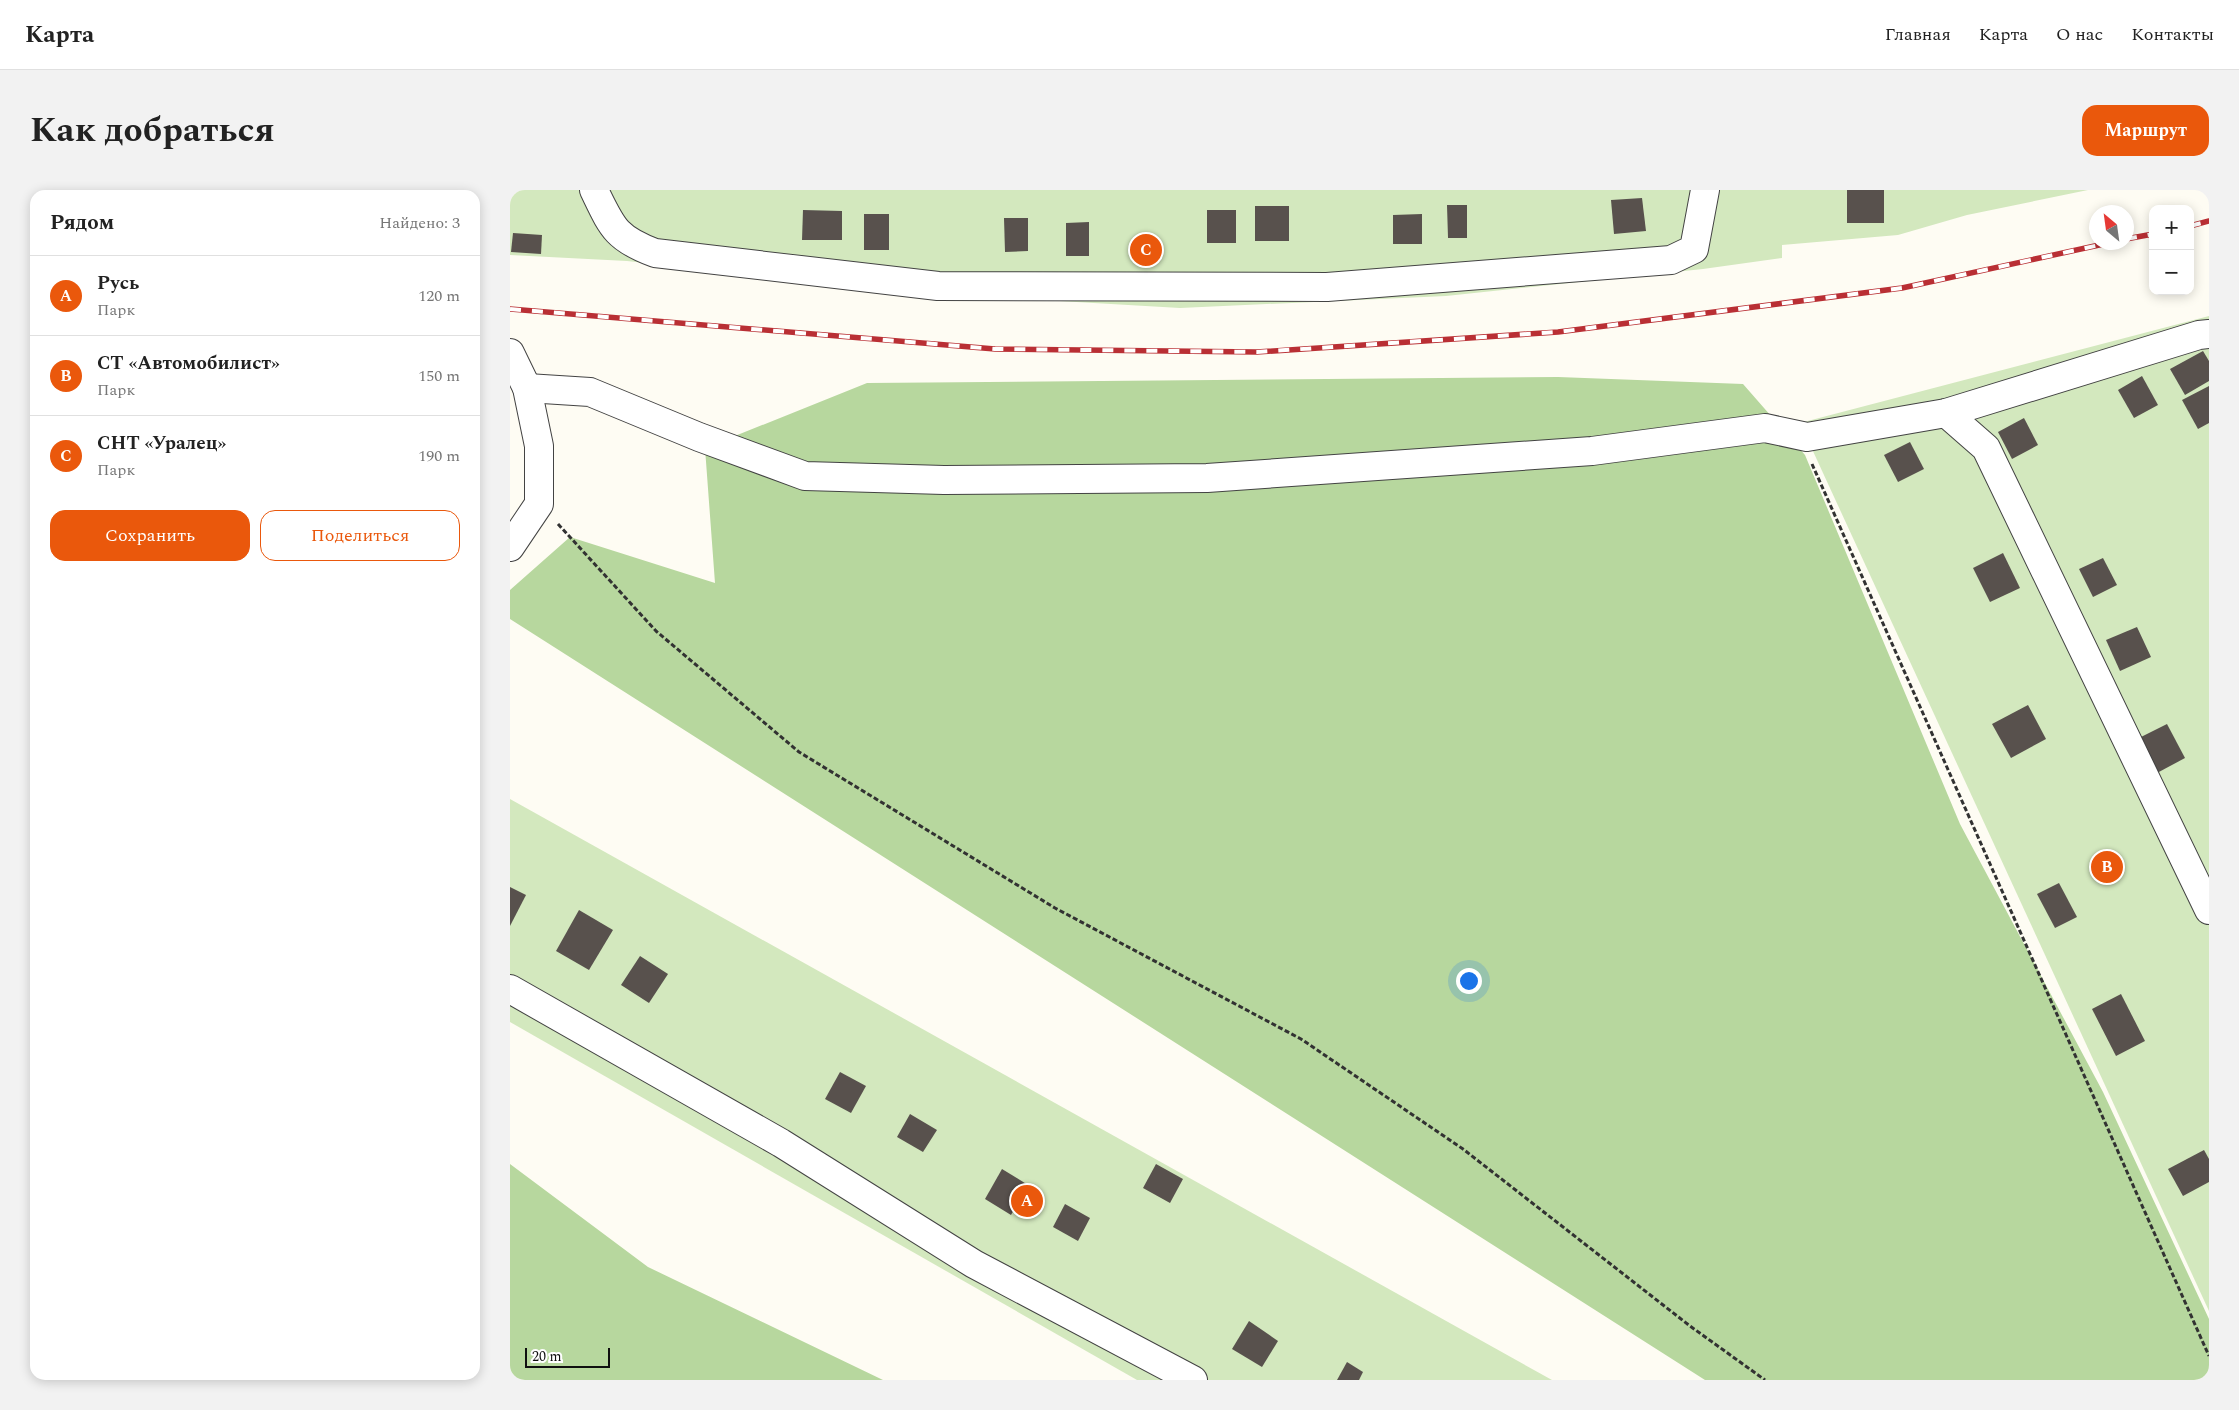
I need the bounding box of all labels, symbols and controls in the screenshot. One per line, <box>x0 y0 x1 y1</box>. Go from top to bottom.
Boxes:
text: Карта <box>25 17 94 53</box>
text: Главная <box>1885 21 1951 48</box>
text: Карта <box>1979 21 2028 48</box>
text: О нас <box>2056 21 2103 48</box>
text: Контакты <box>2131 21 2214 48</box>
text: Как добраться <box>30 104 275 157</box>
button: Маршрут <box>2082 105 2209 156</box>
north arrow <box>2089 205 2134 250</box>
map controls <box>2149 205 2194 295</box>
button: + <box>2149 205 2194 250</box>
text: Рядом <box>50 207 114 239</box>
text: Найдено: 3 <box>379 211 460 235</box>
pin: C <box>1130 231 1162 269</box>
button: − <box>2149 250 2194 295</box>
text: Русь <box>97 269 139 298</box>
text: A <box>60 284 72 308</box>
text: 120 m <box>418 284 460 308</box>
text: Парк <box>97 298 135 322</box>
text: СТ «Автомобилист» <box>97 349 280 378</box>
text: B <box>60 364 72 388</box>
text: 150 m <box>418 364 460 388</box>
text: Парк <box>97 378 135 402</box>
text: СНТ «Уралец» <box>97 429 226 458</box>
text: C <box>60 444 72 468</box>
text: 190 m <box>418 444 460 468</box>
text: Парк <box>97 458 135 482</box>
button: Сохранить <box>50 510 250 561</box>
button: Поделиться <box>260 510 460 561</box>
pin: B <box>2091 848 2123 886</box>
your location <box>1456 968 1482 994</box>
pin: A <box>1011 1182 1043 1220</box>
scale bar <box>525 1345 610 1368</box>
text: 20 m <box>532 1346 562 1367</box>

